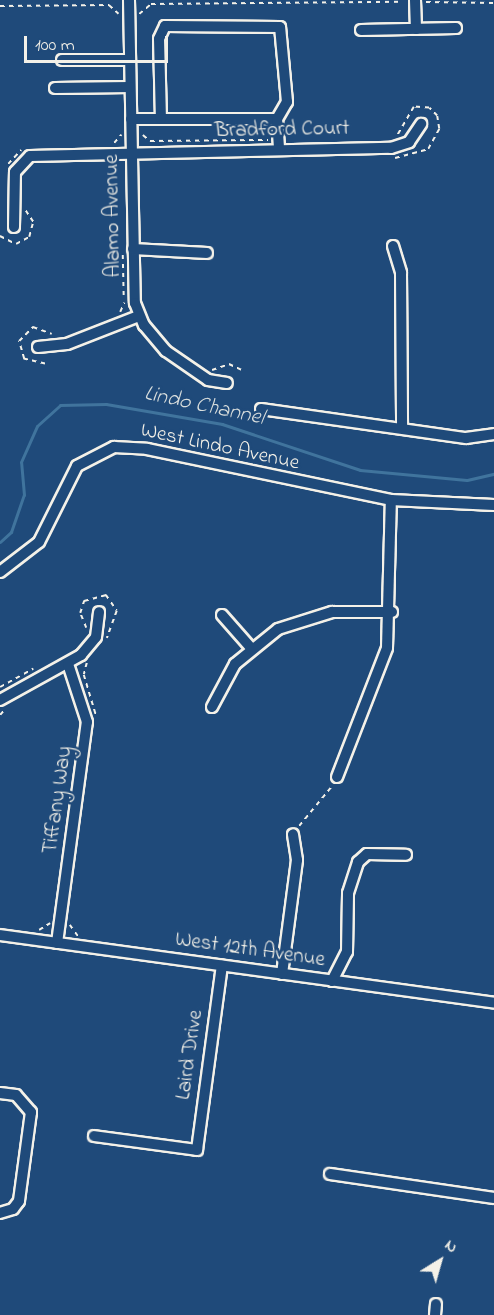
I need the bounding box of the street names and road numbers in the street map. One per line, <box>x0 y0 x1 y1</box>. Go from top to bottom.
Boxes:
street label: Bradford Court <box>214 116 350 144</box>
street label: Alamo Avenue <box>99 154 127 278</box>
street label: West Lindo Avenue <box>138 418 302 476</box>
street label: Tiffany Way <box>38 744 78 856</box>
street label: West 12th Avenue <box>174 927 326 973</box>
street label: Laird Drive <box>171 1009 209 1101</box>

